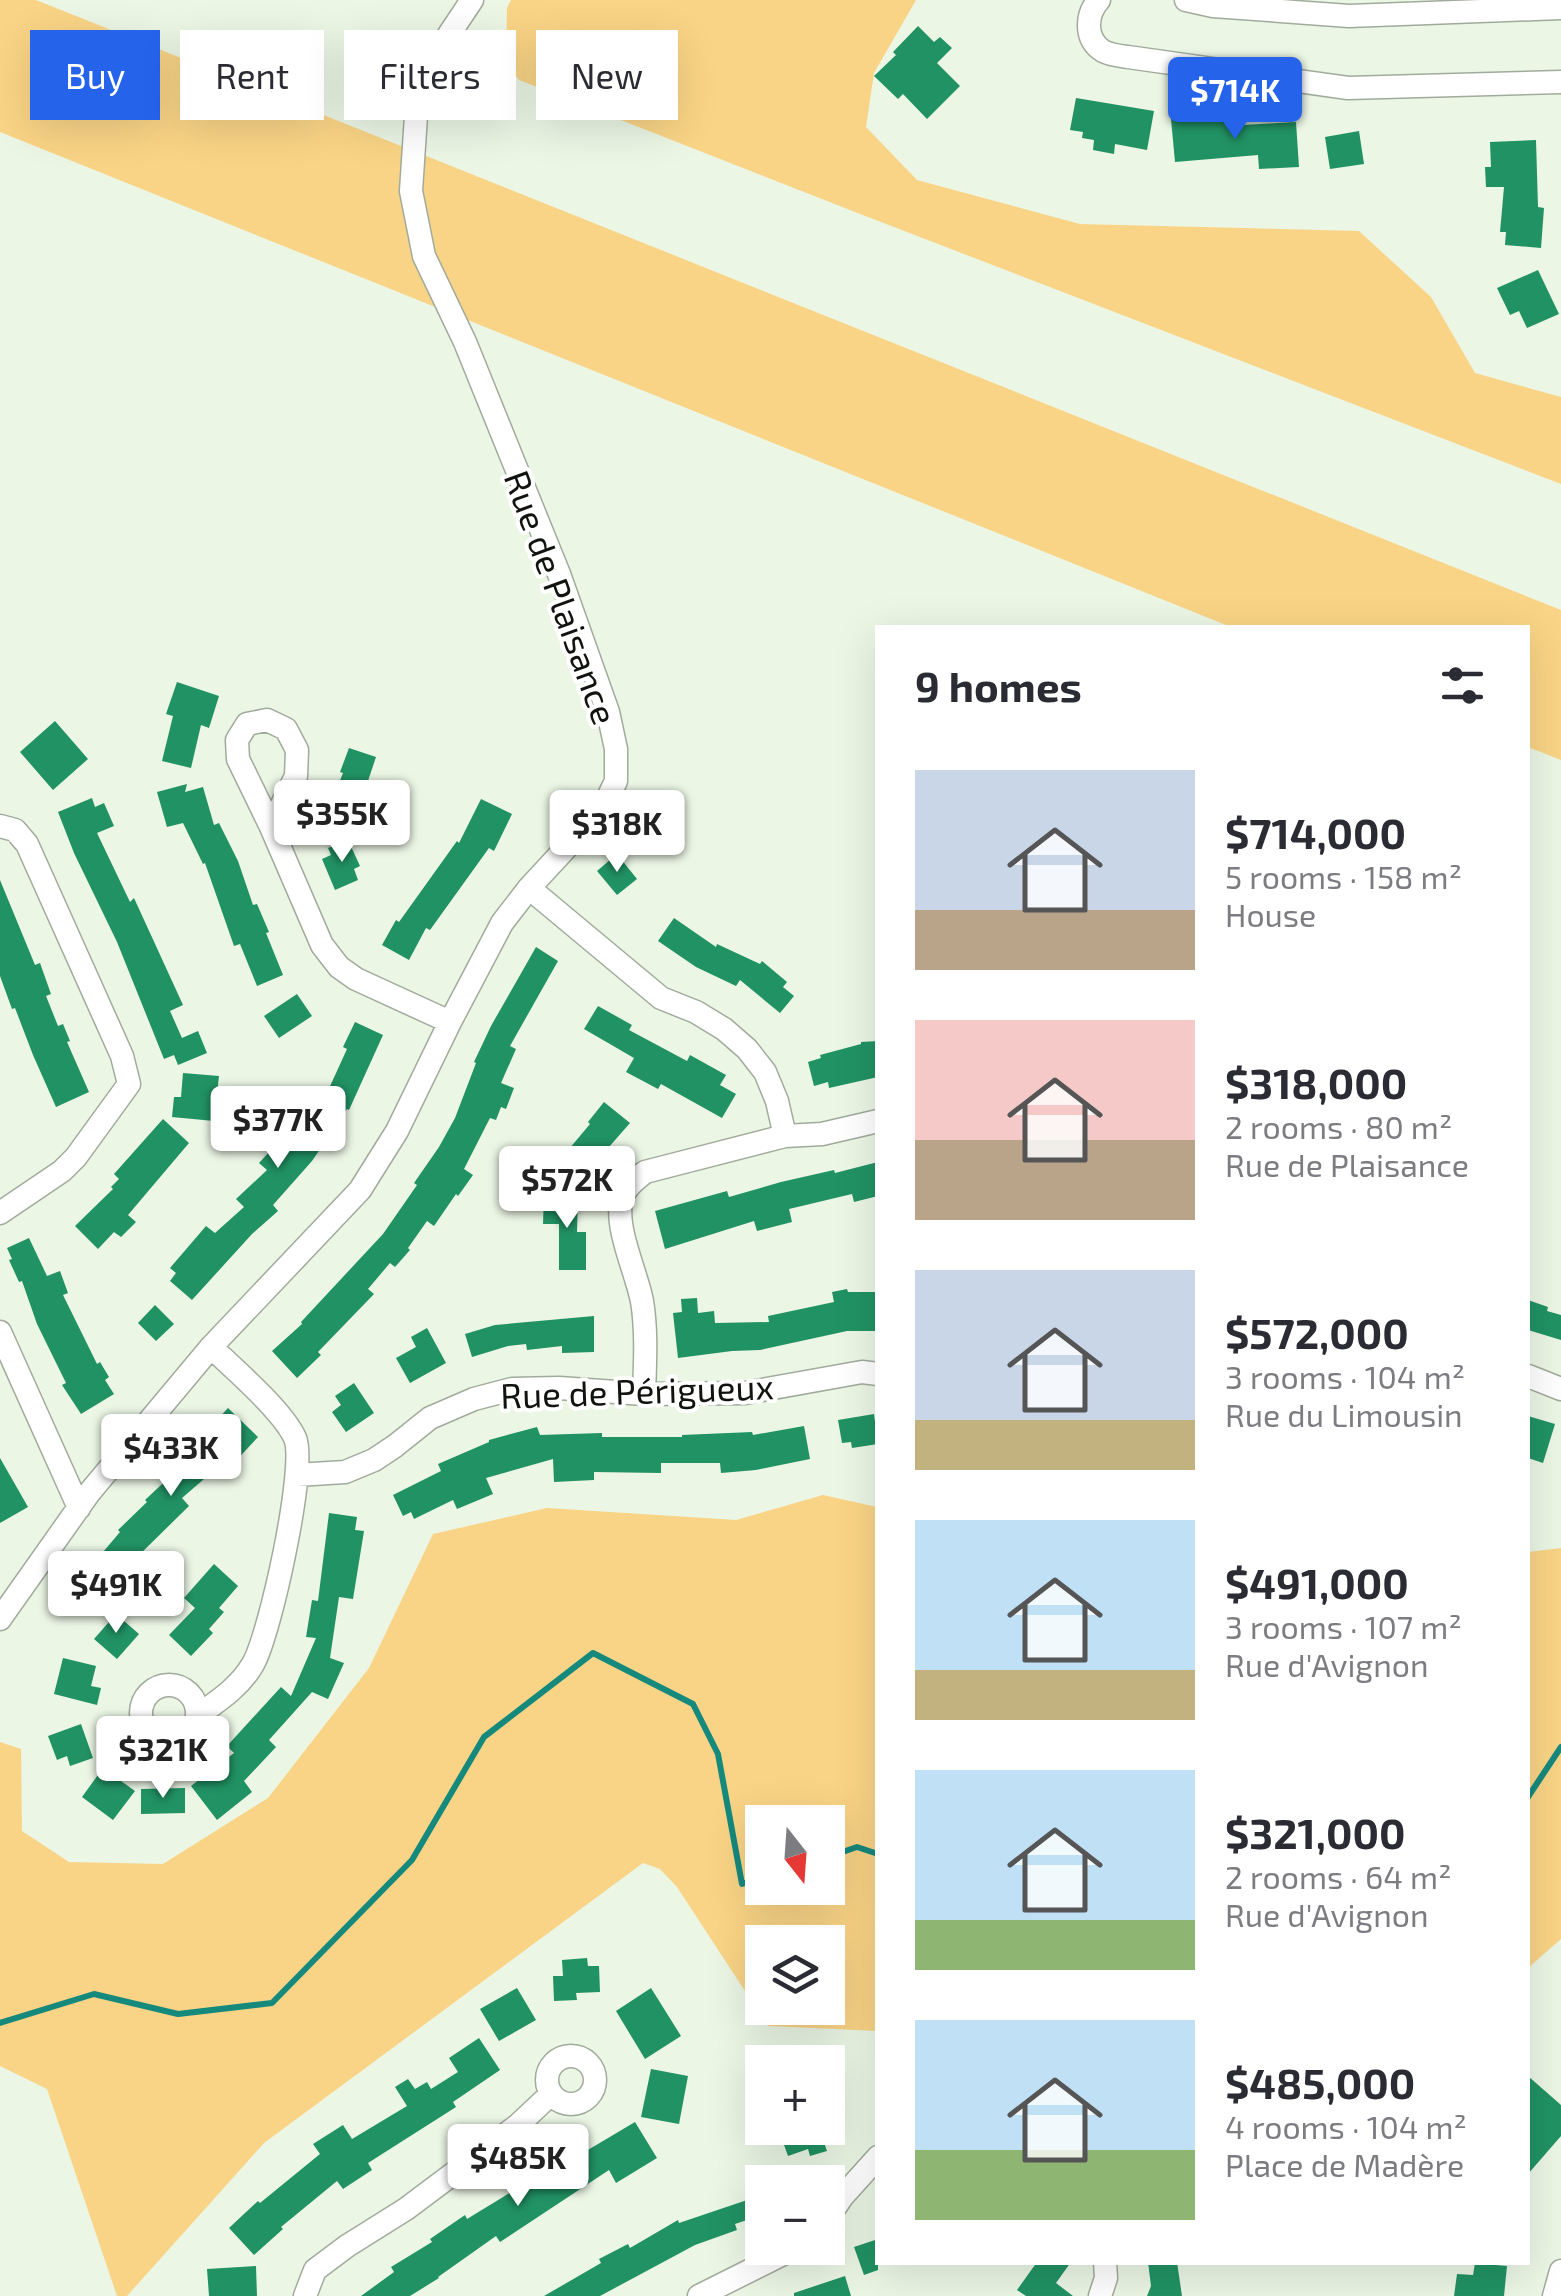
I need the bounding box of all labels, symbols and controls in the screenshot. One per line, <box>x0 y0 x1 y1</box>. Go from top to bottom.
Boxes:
chip: Buy <box>30 30 160 120</box>
chip: Rent <box>180 30 324 120</box>
chip: Filters <box>344 30 516 120</box>
chip: New <box>536 30 678 120</box>
pin: $714K <box>1165 57 1305 142</box>
text: $714K <box>1190 70 1280 108</box>
street label: Rue de Plaisance <box>497 464 627 730</box>
icon: filters <box>1435 658 1490 713</box>
text: 9 homes <box>915 660 1082 710</box>
pin: $355K <box>272 780 412 865</box>
pin: $318K <box>547 790 687 875</box>
text: $355K <box>296 793 388 831</box>
text: $318K <box>572 803 662 841</box>
text: $714,000 <box>1225 807 1406 857</box>
icon: home <box>995 810 1115 930</box>
text: 5 rooms · 158 m² <box>1225 857 1462 895</box>
text: House <box>1225 895 1316 933</box>
text: $318,000 <box>1225 1057 1407 1107</box>
icon: home <box>995 1060 1115 1180</box>
pin: $377K <box>208 1086 348 1171</box>
text: $377K <box>233 1099 323 1137</box>
text: 2 rooms · 80 m² <box>1225 1107 1452 1145</box>
text: Rue de Plaisance <box>1225 1145 1469 1183</box>
pin: $572K <box>497 1146 637 1231</box>
text: $572K <box>521 1159 613 1197</box>
text: $572,000 <box>1225 1307 1409 1357</box>
icon: home <box>995 1310 1115 1430</box>
text: 3 rooms · 104 m² <box>1225 1357 1465 1395</box>
street label: Rue de Périgueux <box>500 1364 774 1416</box>
text: Rue du Limousin <box>1225 1395 1463 1433</box>
pin: $433K <box>101 1414 241 1499</box>
text: $433K <box>123 1427 219 1465</box>
pin: $491K <box>46 1551 186 1636</box>
text: $491,000 <box>1225 1557 1409 1607</box>
icon: home <box>995 1560 1115 1680</box>
text: $491K <box>70 1564 162 1602</box>
text: 3 rooms · 107 m² <box>1225 1607 1462 1645</box>
text: Rue d'Avignon <box>1225 1645 1429 1683</box>
pin: $321K <box>93 1716 233 1801</box>
text: $321K <box>118 1729 208 1767</box>
north arrow <box>745 1805 845 1905</box>
map controls <box>745 1805 845 2265</box>
text: $321,000 <box>1225 1807 1405 1857</box>
icon: home <box>995 1810 1115 1930</box>
text: 2 rooms · 64 m² <box>1225 1857 1451 1895</box>
text: Rue d'Avignon <box>1225 1895 1429 1933</box>
button: layers <box>745 1925 845 2025</box>
button: + <box>745 2045 845 2145</box>
text: $485,000 <box>1225 2057 1415 2107</box>
icon: home <box>995 2060 1115 2180</box>
text: 4 rooms · 104 m² <box>1225 2107 1467 2145</box>
pin: $485K <box>448 2124 588 2209</box>
text: $485K <box>470 2137 566 2175</box>
text: Place de Madère <box>1225 2145 1464 2183</box>
button: − <box>745 2165 845 2265</box>

